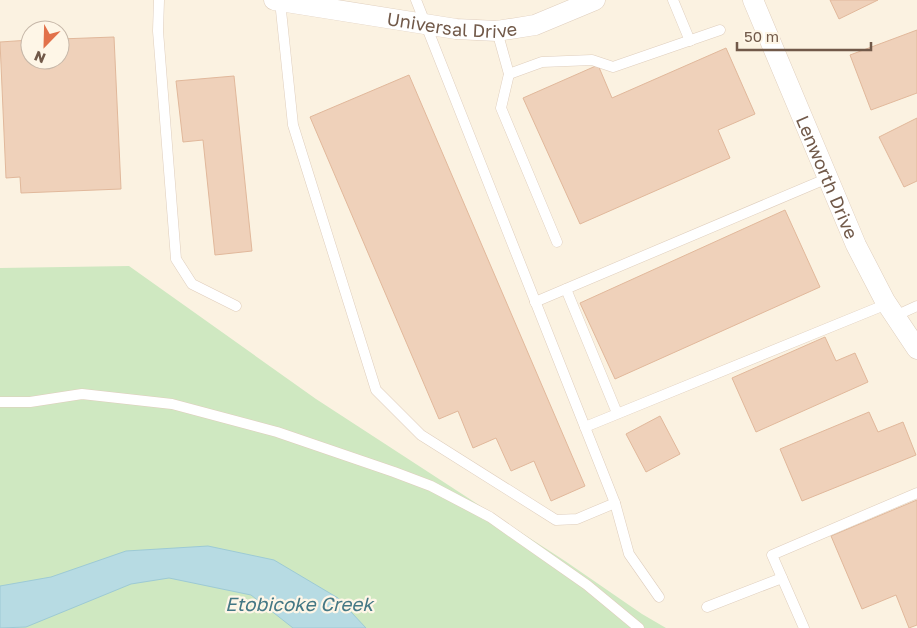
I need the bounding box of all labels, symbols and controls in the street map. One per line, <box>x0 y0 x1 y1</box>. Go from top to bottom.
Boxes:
street label: Universal Drive <box>385 7 519 42</box>
north arrow <box>20 20 70 70</box>
scale bar <box>737 20 871 52</box>
text: 50 m <box>744 27 779 45</box>
text: N <box>32 48 48 67</box>
street label: Lenworth Drive <box>792 112 863 242</box>
water label: Etobicoke Creek <box>225 592 375 615</box>

